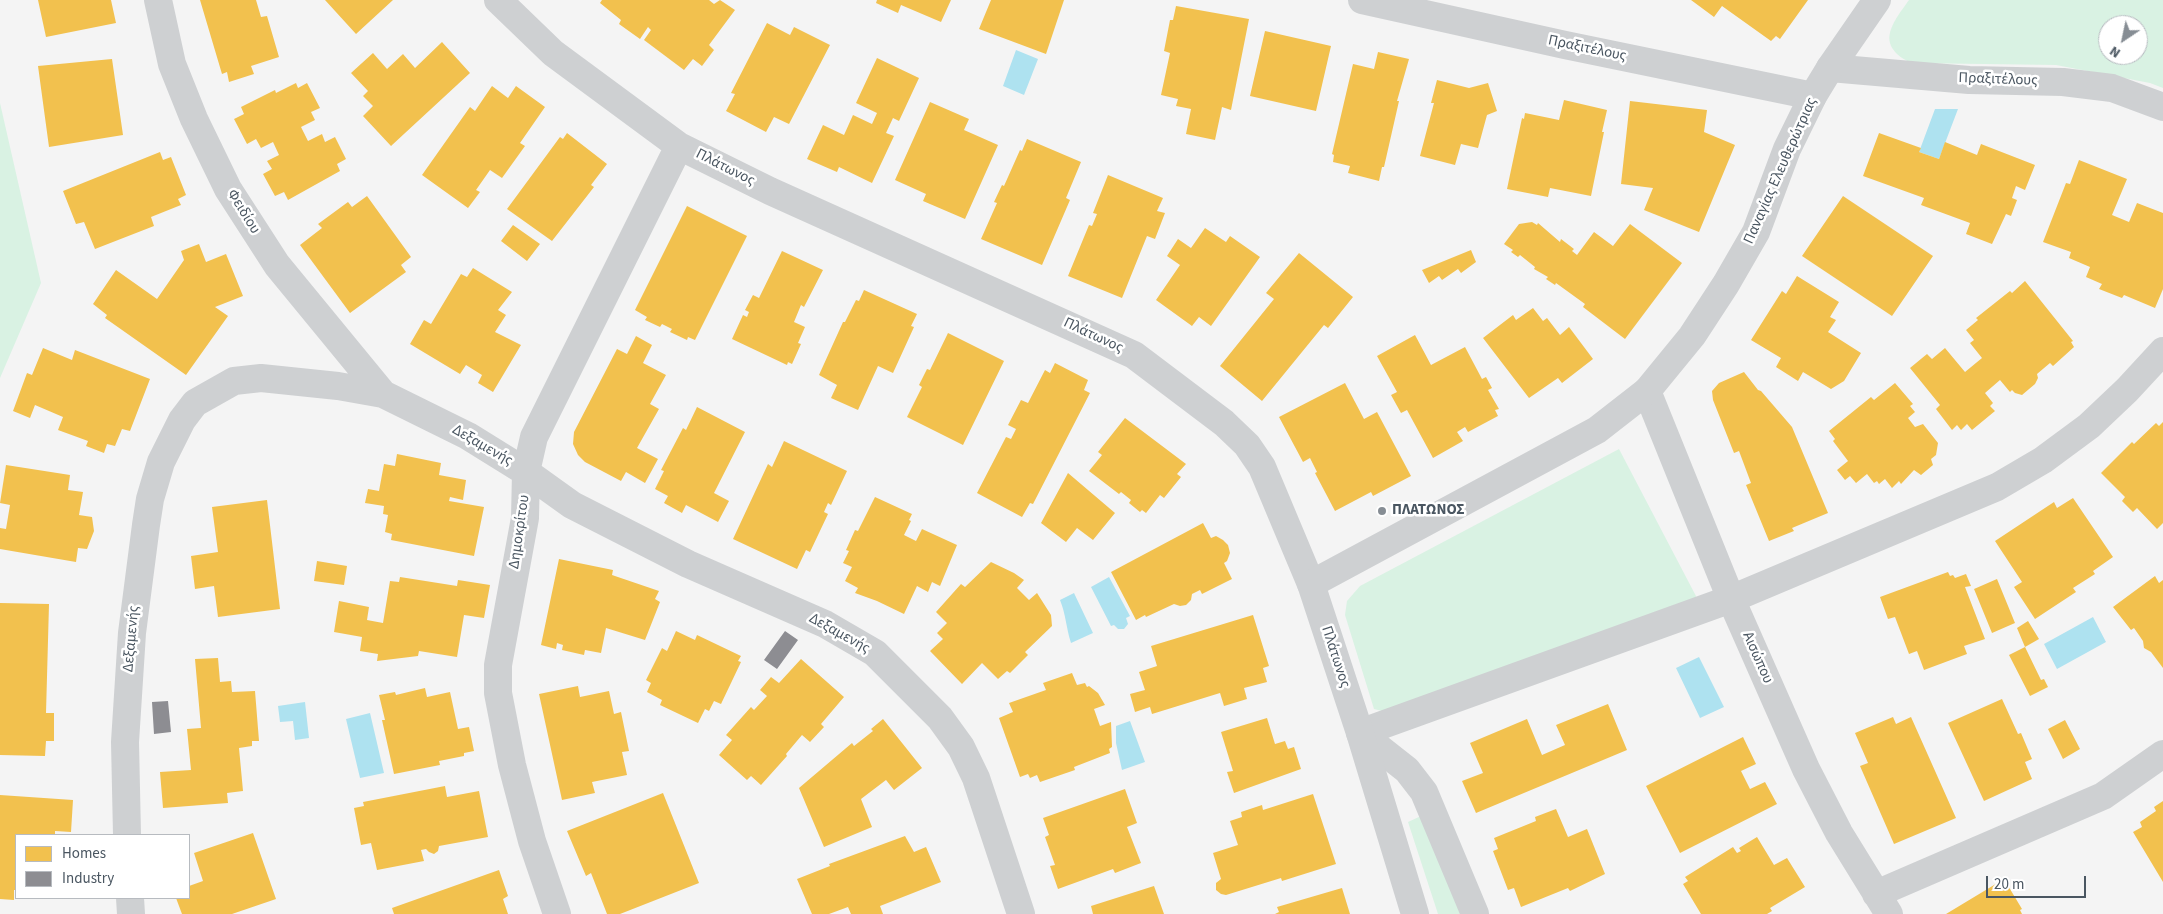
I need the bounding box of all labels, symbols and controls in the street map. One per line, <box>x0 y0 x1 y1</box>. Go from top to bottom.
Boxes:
north arrow <box>2098 15 2148 65</box>
street label: Πραξιτέλους <box>1546 32 1628 66</box>
text: N <box>2106 41 2125 63</box>
street label: Πραξιτέλους <box>1958 70 2038 90</box>
street label: Παναγίας Ελευθερώτριας <box>1741 95 1821 247</box>
street label: Πλάτωνος <box>693 146 757 190</box>
street label: Φειδίου <box>222 187 264 237</box>
street label: Πλάτωνος <box>1060 314 1126 358</box>
street label: Δεξαμενής <box>449 421 515 471</box>
street label: Δημοκρίτου <box>506 494 534 570</box>
place label: ΠΛΑΤΩΝΟΣ <box>1392 502 1464 520</box>
marker: ΠΛΑΤΩΝΟΣ <box>1376 505 1388 517</box>
street label: Δεξαμενής <box>120 605 144 673</box>
street label: Δεξαμενής <box>805 610 873 658</box>
street label: Πλάτωνος <box>1317 624 1353 690</box>
street label: Αισώπου <box>1738 629 1776 687</box>
legend <box>15 834 190 899</box>
text: Homes <box>62 843 106 864</box>
scale bar <box>1988 866 2088 898</box>
text: Industry <box>62 868 114 889</box>
text: 20 m <box>1994 874 2024 895</box>

